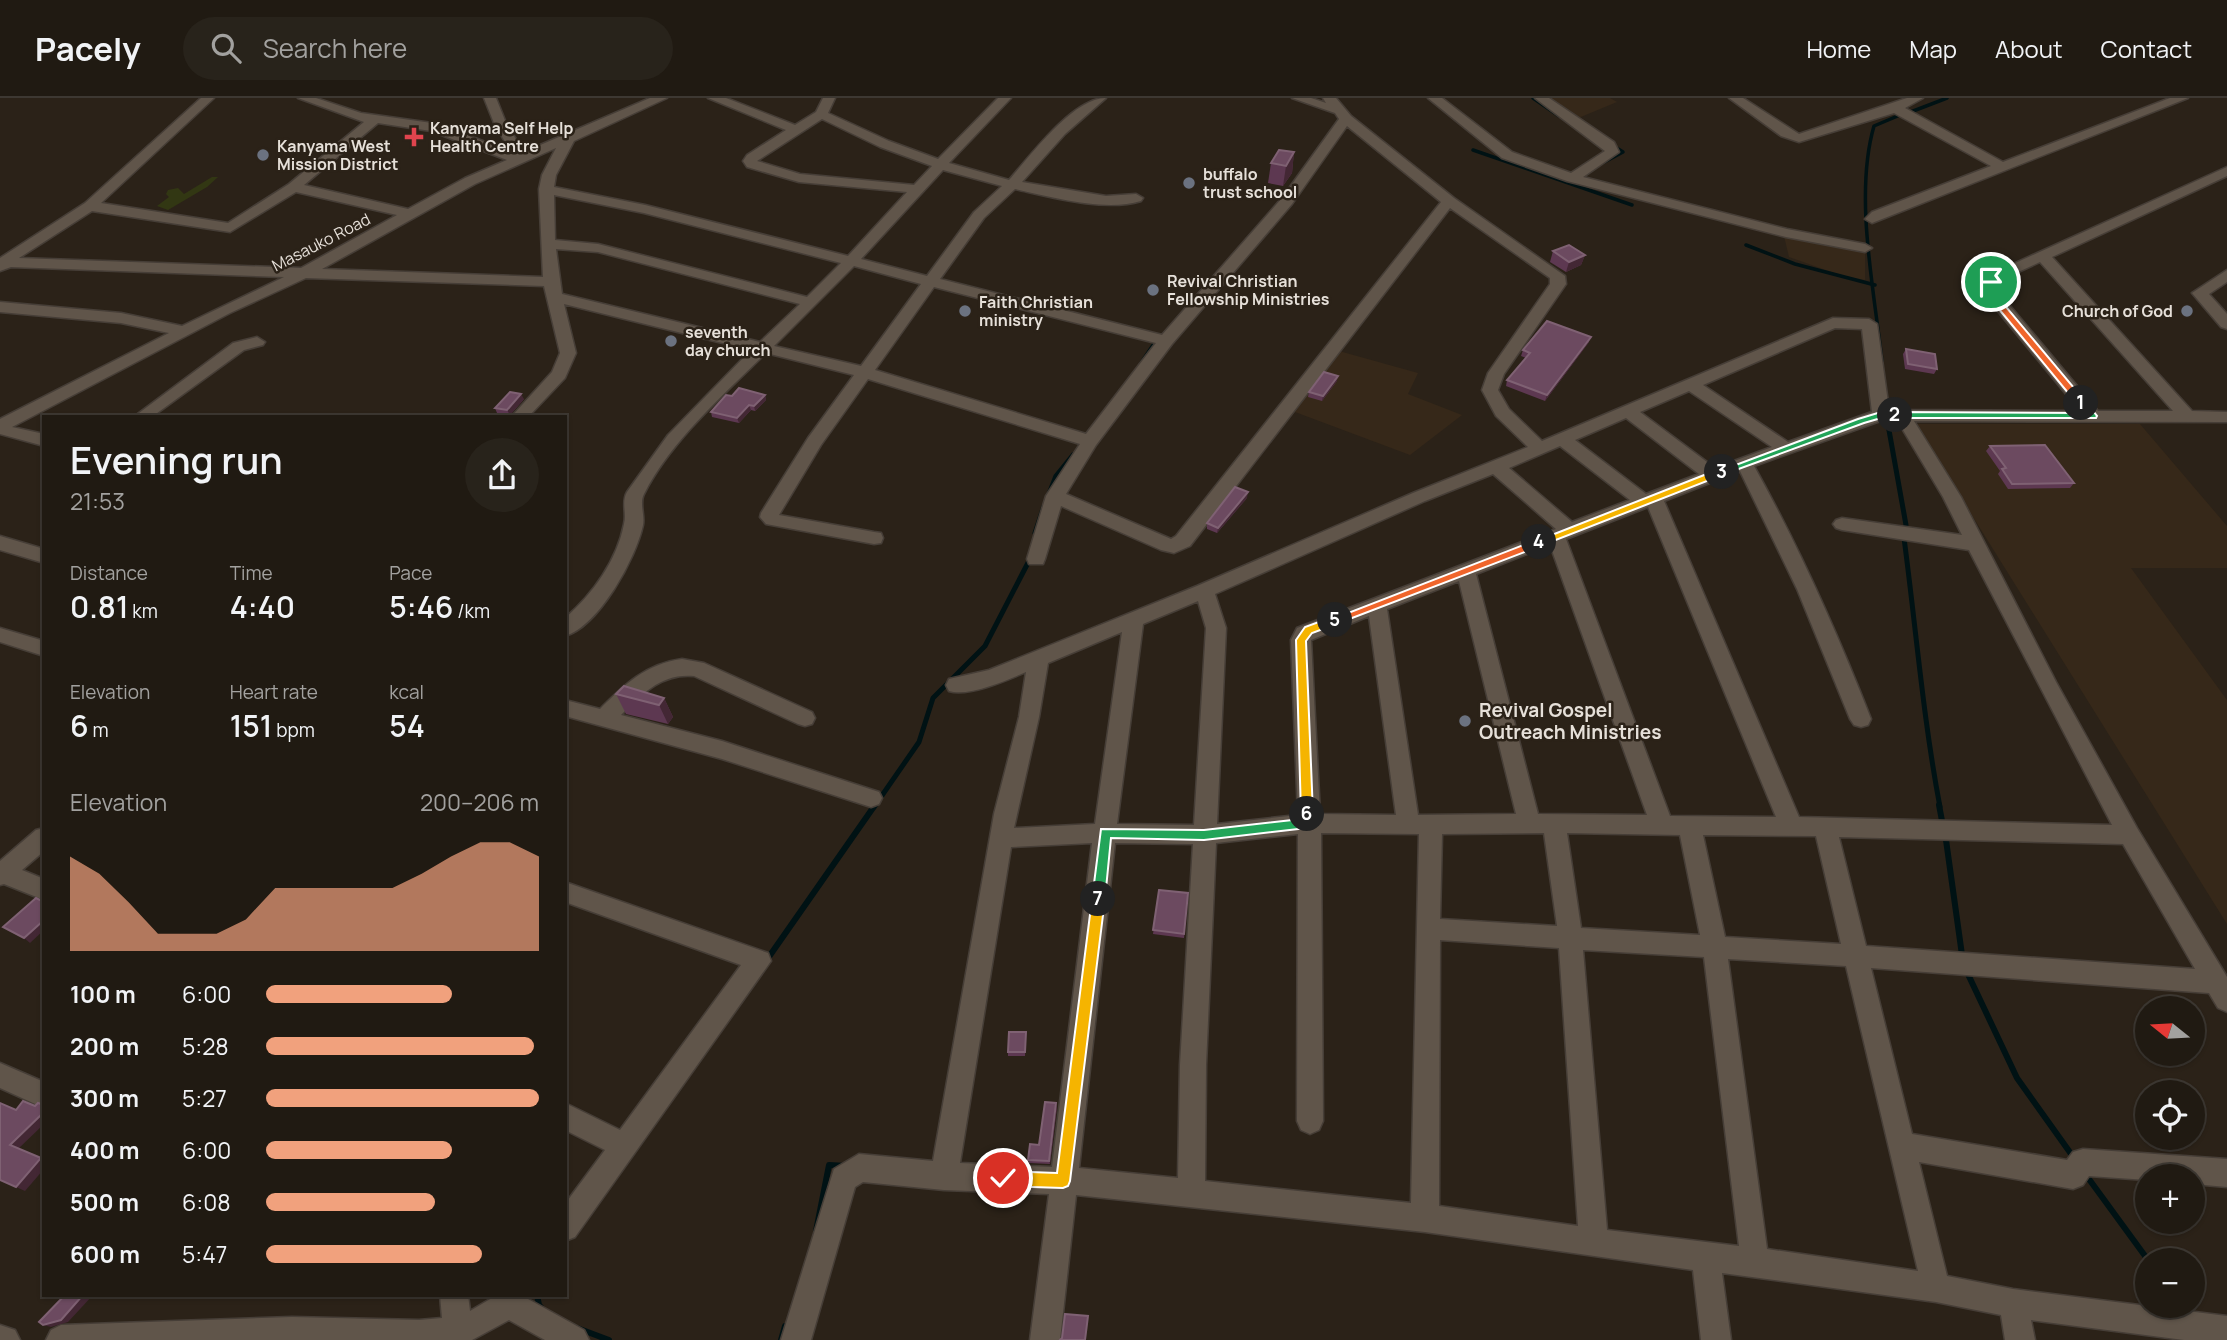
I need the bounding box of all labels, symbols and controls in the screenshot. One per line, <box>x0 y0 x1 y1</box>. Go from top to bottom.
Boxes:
search box <box>183 17 673 80</box>
text: Pacely <box>35 26 141 71</box>
icon: search <box>207 29 245 67</box>
text: Search here <box>263 30 407 66</box>
text: Home <box>1806 32 1871 65</box>
text: Map <box>1909 32 1957 65</box>
text: About <box>1995 32 2063 65</box>
text: Contact <box>2101 32 2192 65</box>
place label: Kanyama Self Help Health Centre <box>430 117 573 157</box>
marker: Kanyama Self Help Health Centre <box>404 127 424 147</box>
place label: Kanyama West Mission District <box>277 135 398 175</box>
marker: Kanyama West Mission District <box>255 147 271 163</box>
place label: buffalo trust school <box>1203 163 1297 203</box>
marker: buffalo trust school <box>1181 175 1197 191</box>
street label: Masauko Road <box>268 208 374 276</box>
pin <box>1961 252 2021 312</box>
icon: arrive <box>1972 263 2010 301</box>
place label: Revival Christian Fellowship Ministries <box>1167 270 1330 310</box>
marker: Revival Christian Fellowship Ministries <box>1145 282 1161 298</box>
place label: Faith Christian ministry <box>979 291 1093 331</box>
place label: Church of God <box>2062 300 2173 322</box>
marker: Faith Christian ministry <box>957 303 973 319</box>
marker: Church of God <box>2179 303 2195 319</box>
place label: seventh day church <box>685 321 770 361</box>
marker: seventh day church <box>663 333 679 349</box>
pin: 1 <box>2064 386 2098 420</box>
text: 1 <box>2076 389 2085 415</box>
pin: 2 <box>1878 398 1912 432</box>
text: 2 <box>1889 401 1900 427</box>
text: Evening run <box>70 433 283 485</box>
button: share <box>465 438 539 512</box>
pin: 3 <box>1704 454 1740 490</box>
text: 3 <box>1716 458 1727 484</box>
text: 21:53 <box>70 485 125 517</box>
pin: 4 <box>1522 524 1556 560</box>
text: 4 <box>1533 528 1544 554</box>
text: Distance <box>70 560 148 586</box>
text: Time <box>230 560 273 586</box>
text: Pace <box>389 560 432 586</box>
text: 0.81 <box>70 586 129 627</box>
text: 4:40 <box>230 586 295 627</box>
text: 5:46 <box>389 586 453 627</box>
text: km <box>129 598 158 624</box>
text: /km <box>453 598 490 624</box>
pin: 5 <box>1318 602 1352 638</box>
text: 5 <box>1329 606 1340 632</box>
text: Elevation <box>70 679 150 705</box>
text: Heart rate <box>230 679 318 705</box>
text: kcal <box>389 679 424 705</box>
place label: Revival Gospel Outreach Ministries <box>1479 697 1662 745</box>
text: 6 <box>70 705 89 746</box>
text: 151 <box>230 705 272 746</box>
text: 54 <box>389 705 425 746</box>
marker: Revival Gospel Outreach Ministries <box>1457 713 1473 729</box>
text: m <box>89 717 109 743</box>
text: bpm <box>272 717 315 743</box>
text: Elevation <box>70 786 167 818</box>
text: 200–206 m <box>420 786 539 818</box>
pin: 6 <box>1290 796 1324 832</box>
text: 6 <box>1301 800 1312 826</box>
pin: 7 <box>1080 882 1116 916</box>
text: 7 <box>1092 885 1103 911</box>
text: 100 m <box>70 978 136 1010</box>
text: 6:00 <box>182 978 231 1010</box>
north arrow <box>2135 996 2205 1066</box>
map controls <box>2135 996 2205 1318</box>
text: 200 m <box>70 1030 139 1062</box>
text: 5:28 <box>182 1030 229 1062</box>
button: locate <box>2135 1080 2205 1150</box>
text: 300 m <box>70 1082 139 1114</box>
text: 5:27 <box>182 1082 227 1114</box>
text: 400 m <box>70 1134 140 1166</box>
text: 6:00 <box>182 1134 231 1166</box>
pin <box>973 1148 1033 1208</box>
icon: check <box>984 1159 1022 1197</box>
button: + <box>2135 1164 2205 1234</box>
text: 500 m <box>70 1186 139 1218</box>
text: 6:08 <box>182 1186 231 1218</box>
text: 600 m <box>70 1238 140 1270</box>
text: 5:47 <box>182 1238 227 1270</box>
button: − <box>2135 1248 2205 1318</box>

